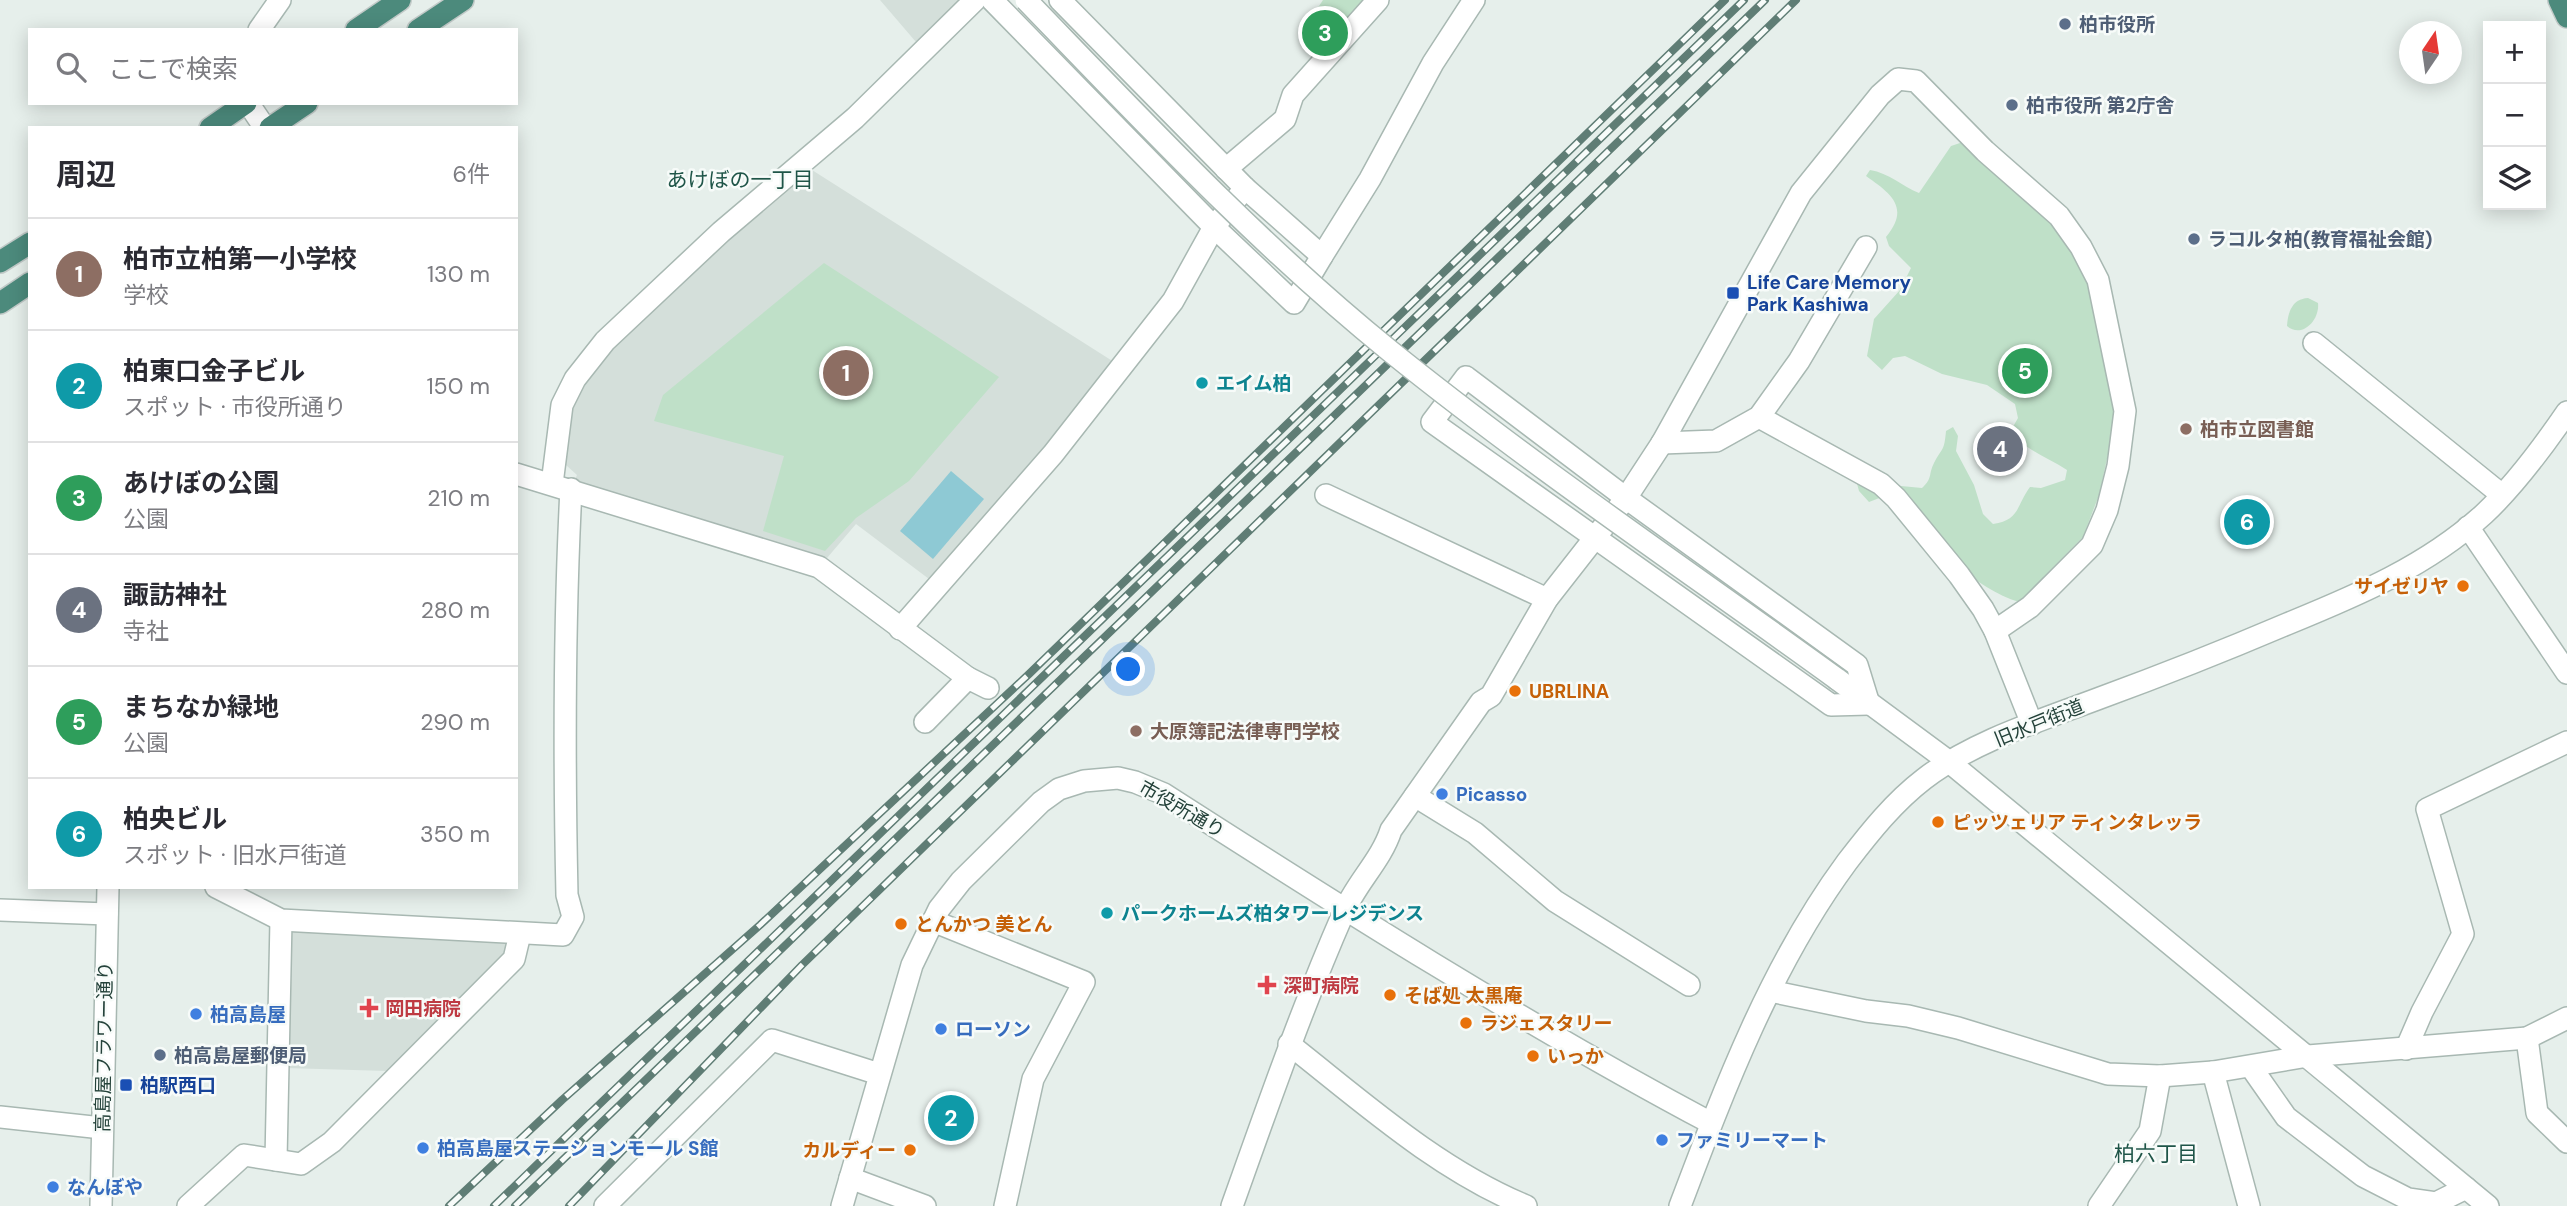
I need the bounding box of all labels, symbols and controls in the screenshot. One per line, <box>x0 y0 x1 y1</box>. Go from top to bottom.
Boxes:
pin: 3 <box>1302 7 1348 59</box>
place label: 柏市役所 <box>2079 12 2155 37</box>
marker: 柏市役所 <box>2057 16 2073 32</box>
north arrow <box>2399 21 2462 84</box>
map controls <box>2483 21 2546 210</box>
button: + <box>2483 21 2546 84</box>
search box <box>28 28 518 105</box>
icon: search <box>52 48 90 86</box>
text: ここで検索 <box>108 52 238 86</box>
button: − <box>2483 84 2546 147</box>
place label: 柏市役所 第2庁舎 <box>2026 93 2174 118</box>
marker: 柏市役所 第2庁舎 <box>2004 97 2020 113</box>
button: layers <box>2483 147 2546 210</box>
text: 周辺 <box>56 155 116 194</box>
text: 6件 <box>453 159 490 189</box>
district label: あけぼの一丁目 <box>667 166 814 194</box>
place label: ラコルタ柏(教育福祉会館) <box>2208 227 2432 252</box>
marker: ラコルタ柏(教育福祉会館) <box>2186 231 2202 247</box>
text: 柏市立柏第一小学校 <box>123 242 357 276</box>
text: 1 <box>75 259 83 289</box>
text: 130 m <box>427 259 490 289</box>
place label: Life Care Memory Park Kashiwa <box>1747 270 1912 317</box>
text: 学校 <box>123 280 169 310</box>
marker: Life Care Memory Park Kashiwa <box>1725 285 1741 301</box>
pin: 5 <box>2002 345 2048 397</box>
pin: 1 <box>823 347 869 399</box>
text: 柏東口金子ビル <box>123 354 305 388</box>
text: 2 <box>72 371 86 401</box>
text: 150 m <box>426 371 490 401</box>
place label: エイム柏 <box>1216 371 1292 396</box>
marker: エイム柏 <box>1194 375 1210 391</box>
text: スポット · 市役所通り <box>123 392 347 422</box>
place label: 柏市立図書館 <box>2200 417 2314 442</box>
marker: 柏市立図書館 <box>2178 421 2194 437</box>
pin: 4 <box>1977 423 2023 475</box>
text: あけぼの公園 <box>123 466 279 500</box>
text: 3 <box>72 483 86 513</box>
text: 210 m <box>427 483 490 513</box>
pin: 6 <box>2224 496 2270 548</box>
text: 公園 <box>123 504 169 534</box>
place label: サイゼリヤ <box>2354 574 2449 599</box>
text: 諏訪神社 <box>123 578 227 612</box>
marker: サイゼリヤ <box>2455 578 2471 594</box>
text: 4 <box>72 595 86 625</box>
text: 280 m <box>421 595 490 625</box>
text: 寺社 <box>123 616 169 646</box>
your location <box>1111 652 1145 686</box>
place label: UBRLINA <box>1529 679 1610 704</box>
marker: UBRLINA <box>1507 683 1523 699</box>
text: まちなか緑地 <box>123 690 279 724</box>
street label: 旧水戸街道 <box>1990 694 2088 752</box>
text: 5 <box>72 707 86 737</box>
text: 290 m <box>420 707 490 737</box>
place label: 大原簿記法律専門学校 <box>1150 719 1340 744</box>
marker: 大原簿記法律専門学校 <box>1128 723 1144 739</box>
text: 公園 <box>123 728 169 758</box>
street label: 市役所通り <box>1135 774 1229 844</box>
place label: Picasso <box>1456 782 1527 807</box>
marker: Picasso <box>1434 786 1450 802</box>
text: 柏央ビル <box>123 802 227 836</box>
place label: ピッツェリア ティンタレッラ <box>1952 810 2202 835</box>
marker: ピッツェリア ティンタレッラ <box>1930 814 1946 830</box>
text: 6 <box>72 819 86 849</box>
text: 350 m <box>420 819 490 849</box>
text: スポット · 旧水戸街道 <box>123 840 347 870</box>
place label: パークホームズ柏タワーレジデンス <box>1121 901 1424 926</box>
marker: パークホームズ柏タワーレジデンス <box>1099 905 1115 921</box>
place label: とんかつ 美とん <box>915 912 1052 937</box>
marker: とんかつ 美とん <box>893 916 909 932</box>
street label: 高島屋フラワー通り <box>90 961 118 1133</box>
place label: 深町病院 <box>1283 973 1359 998</box>
marker: 深町病院 <box>1257 975 1277 995</box>
place label: そば処 太黒庵 <box>1404 983 1522 1008</box>
marker: そば処 太黒庵 <box>1382 987 1398 1003</box>
place label: 岡田病院 <box>385 996 461 1021</box>
marker: 岡田病院 <box>359 998 379 1018</box>
place label: 柏高島屋 <box>210 1002 286 1027</box>
marker: 柏高島屋 <box>188 1006 204 1022</box>
place label: ラジェスタリー <box>1480 1011 1613 1036</box>
marker: ラジェスタリー <box>1458 1015 1474 1031</box>
place label: ローソン <box>955 1017 1031 1042</box>
marker: ローソン <box>933 1021 949 1037</box>
place label: 柏高島屋郵便局 <box>174 1043 307 1068</box>
place label: いっか <box>1547 1044 1604 1069</box>
marker: 柏高島屋郵便局 <box>152 1047 168 1063</box>
marker: いっか <box>1525 1048 1541 1064</box>
place label: 柏駅西口 <box>140 1073 216 1098</box>
marker: 柏駅西口 <box>118 1077 134 1093</box>
pin: 2 <box>928 1092 974 1144</box>
place label: ファミリーマート <box>1676 1128 1828 1153</box>
marker: ファミリーマート <box>1654 1132 1670 1148</box>
place label: 柏高島屋ステーションモール S館 <box>437 1136 719 1161</box>
place label: カルディー <box>802 1138 896 1163</box>
marker: 柏高島屋ステーションモール S館 <box>415 1140 431 1156</box>
district label: 柏六丁目 <box>2114 1140 2198 1168</box>
marker: カルディー <box>902 1142 918 1158</box>
place label: なんぼや <box>67 1175 143 1200</box>
marker: なんぼや <box>45 1179 61 1195</box>

